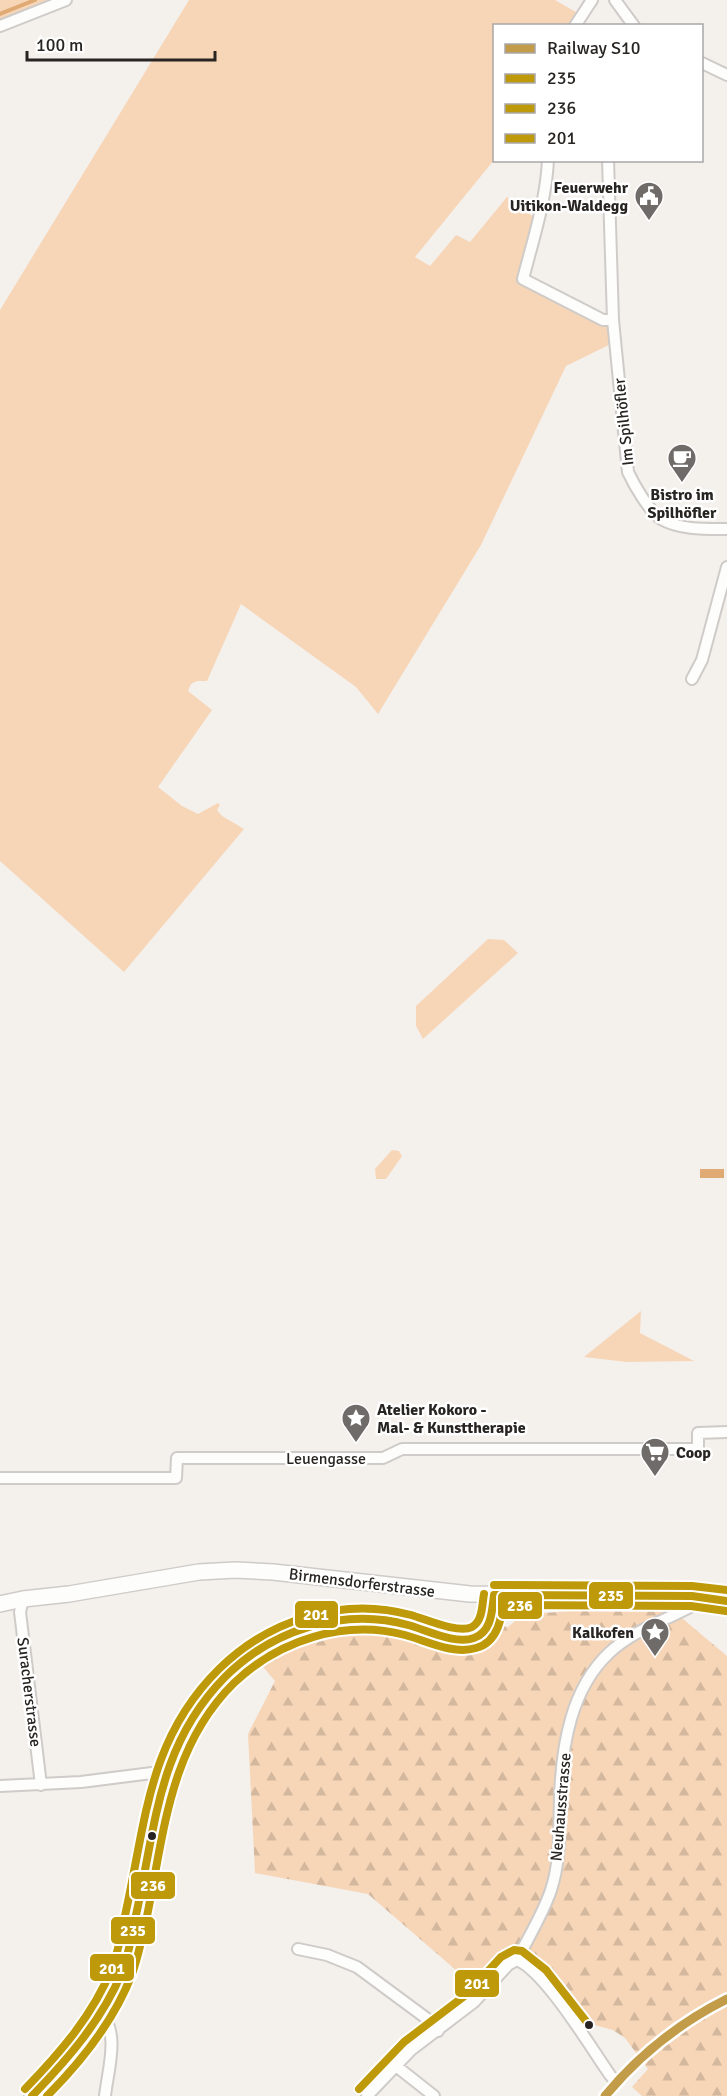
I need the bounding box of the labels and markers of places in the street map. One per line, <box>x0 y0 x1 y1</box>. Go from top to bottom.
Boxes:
place label: Feuerwehr Uitikon-Waldegg <box>510 178 629 216</box>
public building icon: Feuerwehr Uitikon-Waldegg <box>633 180 665 222</box>
cafe icon: Bistro im Spilhöfler <box>666 442 698 484</box>
place label: Bistro im Spilhöfler <box>648 485 717 523</box>
place label: Atelier Kokoro - Mal- & Kunsttherapie <box>377 1400 526 1438</box>
place icon: Atelier Kokoro - Mal- & Kunsttherapie <box>340 1402 372 1444</box>
supermarket icon: Coop <box>639 1436 671 1478</box>
place label: Coop <box>676 1443 711 1463</box>
place icon: Kalkofen <box>639 1616 671 1658</box>
place label: Kalkofen <box>572 1623 634 1643</box>
unlabelled marker <box>146 1830 158 1842</box>
unlabelled marker <box>583 2019 595 2031</box>

